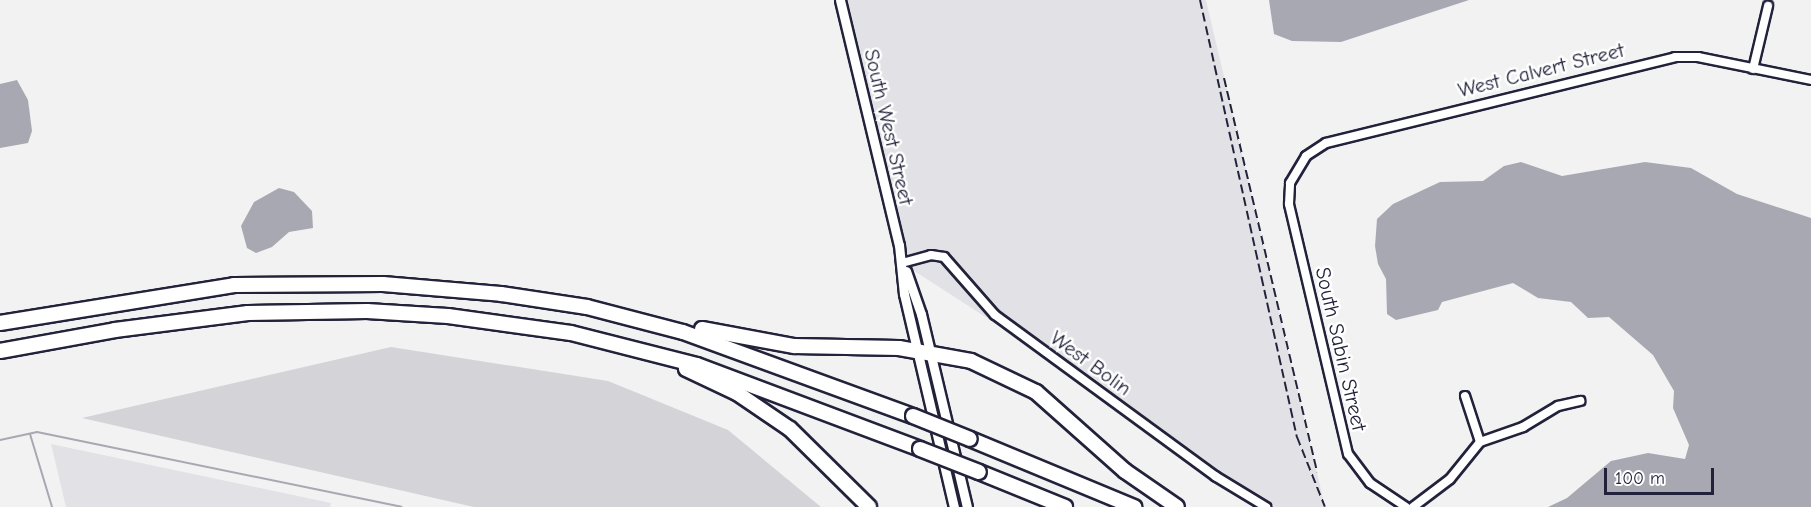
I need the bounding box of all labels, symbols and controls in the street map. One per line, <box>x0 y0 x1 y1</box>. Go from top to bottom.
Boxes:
street label: West Calvert Street <box>1455 37 1627 103</box>
street label: South West Street <box>859 47 919 207</box>
street label: South Sabin Street <box>1310 265 1372 433</box>
street label: West Bolin <box>1046 325 1136 401</box>
scale bar <box>1607 456 1716 494</box>
text: 100 m <box>1615 468 1665 489</box>

